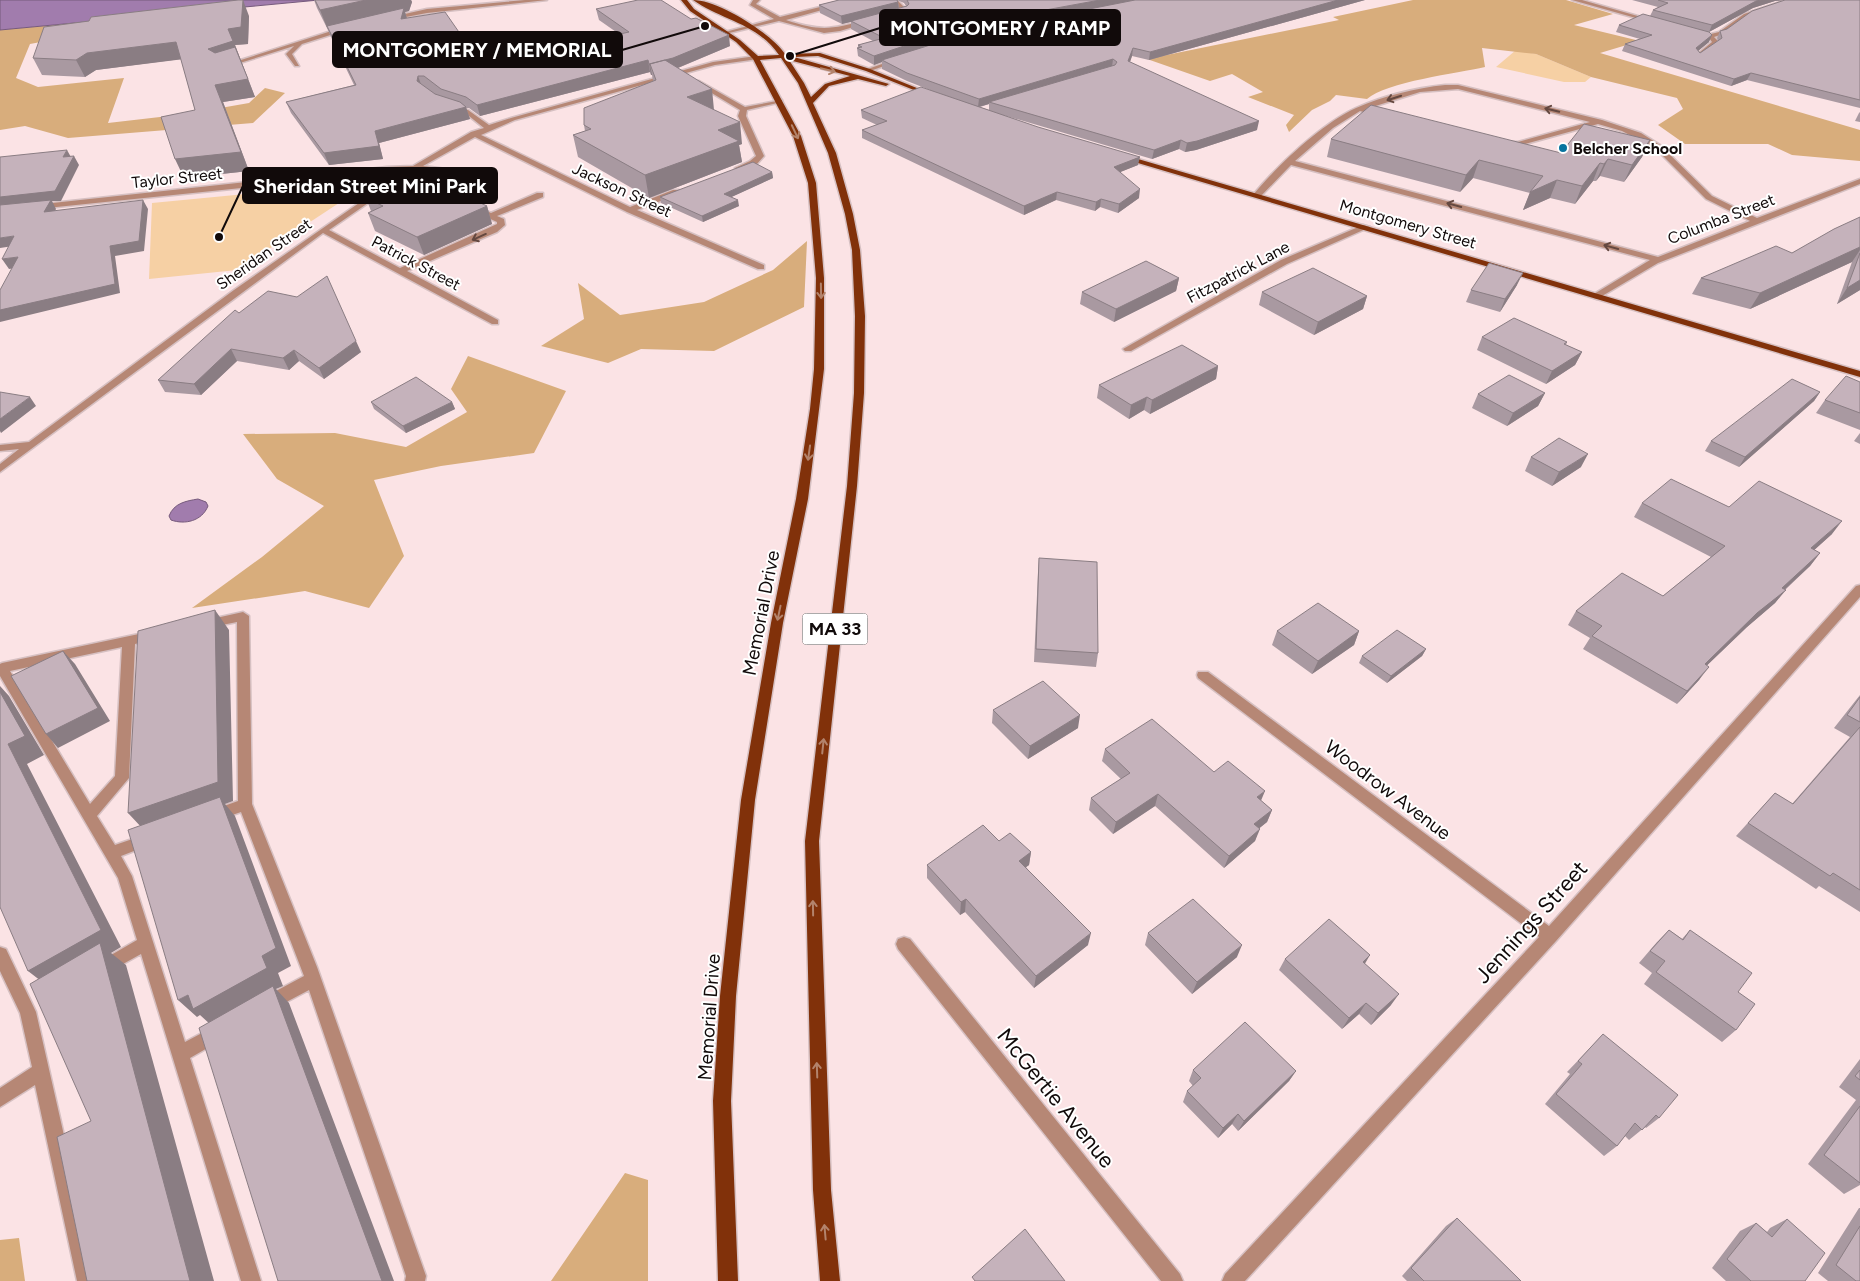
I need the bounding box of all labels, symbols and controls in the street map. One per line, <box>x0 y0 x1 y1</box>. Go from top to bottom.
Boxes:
callout: MONTGOMERY / RAMP <box>880 10 1120 45</box>
text: MONTGOMERY / RAMP <box>890 16 1110 40</box>
callout: MONTGOMERY / MEMORIAL <box>333 32 622 67</box>
text: MONTGOMERY / MEMORIAL <box>342 38 612 62</box>
one-way arrow <box>820 66 836 75</box>
one-way arrow <box>1386 94 1402 103</box>
one-way arrow <box>1544 105 1560 115</box>
one-way arrow <box>791 124 800 139</box>
place label: Belcher School <box>1573 139 1682 158</box>
marker: Belcher School <box>1557 142 1569 154</box>
street label: Jackson Street <box>569 159 675 221</box>
street label: Taylor Street <box>131 164 223 192</box>
callout: Sheridan Street Mini Park <box>243 168 497 203</box>
text: Sheridan Street Mini Park <box>253 174 487 198</box>
street label: Columba Street <box>1665 190 1777 248</box>
street label: Montgomery Street <box>1337 195 1479 253</box>
one-way arrow <box>1447 200 1463 210</box>
street label: Sheridan Street <box>213 214 315 294</box>
street label: Patrick Street <box>368 232 464 294</box>
one-way arrow <box>472 232 487 242</box>
street label: Fitzpatrick Lane <box>1183 237 1293 307</box>
one-way arrow <box>1604 242 1620 251</box>
one-way arrow <box>816 283 825 299</box>
one-way arrow <box>804 445 814 461</box>
street label: Memorial Drive <box>738 548 784 678</box>
one-way arrow <box>774 604 783 620</box>
road number: MA 33 <box>802 614 868 644</box>
street label: Woodrow Avenue <box>1321 735 1455 845</box>
one-way arrow <box>818 738 828 754</box>
street label: Jennings Street <box>1469 855 1593 989</box>
one-way arrow <box>808 900 818 916</box>
street label: Memorial Drive <box>693 953 725 1081</box>
street label: McGertie Avenue <box>991 1023 1121 1173</box>
one-way arrow <box>813 1062 822 1078</box>
one-way arrow <box>821 1225 830 1241</box>

